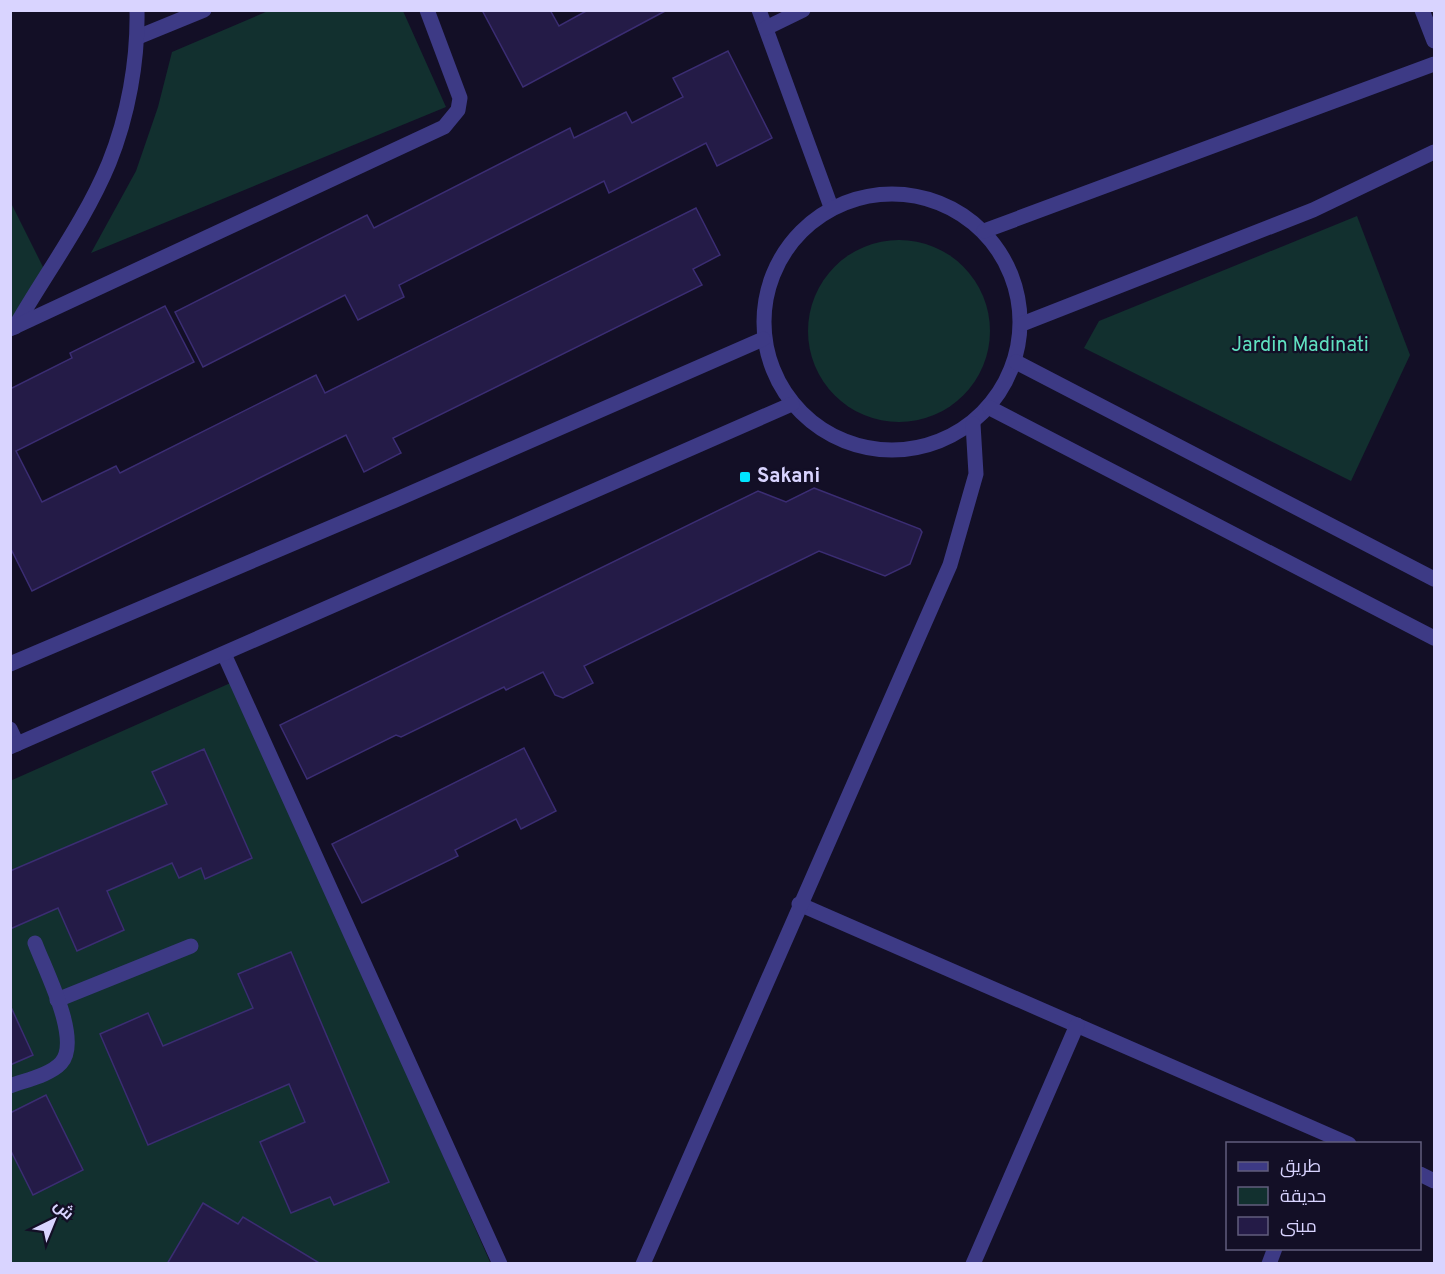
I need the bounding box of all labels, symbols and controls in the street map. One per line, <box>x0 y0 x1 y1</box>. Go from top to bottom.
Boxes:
park label: Jardin Madinati <box>1231 333 1369 359</box>
place label: Sakani <box>757 464 820 490</box>
marker: Sakani <box>738 470 752 484</box>
legend <box>1226 1142 1421 1250</box>
text: طريق <box>1280 1156 1321 1179</box>
text: حديقة <box>1280 1186 1326 1209</box>
north arrow <box>24 1190 84 1250</box>
text: ش <box>49 1196 77 1225</box>
text: مبنى <box>1280 1216 1317 1239</box>

